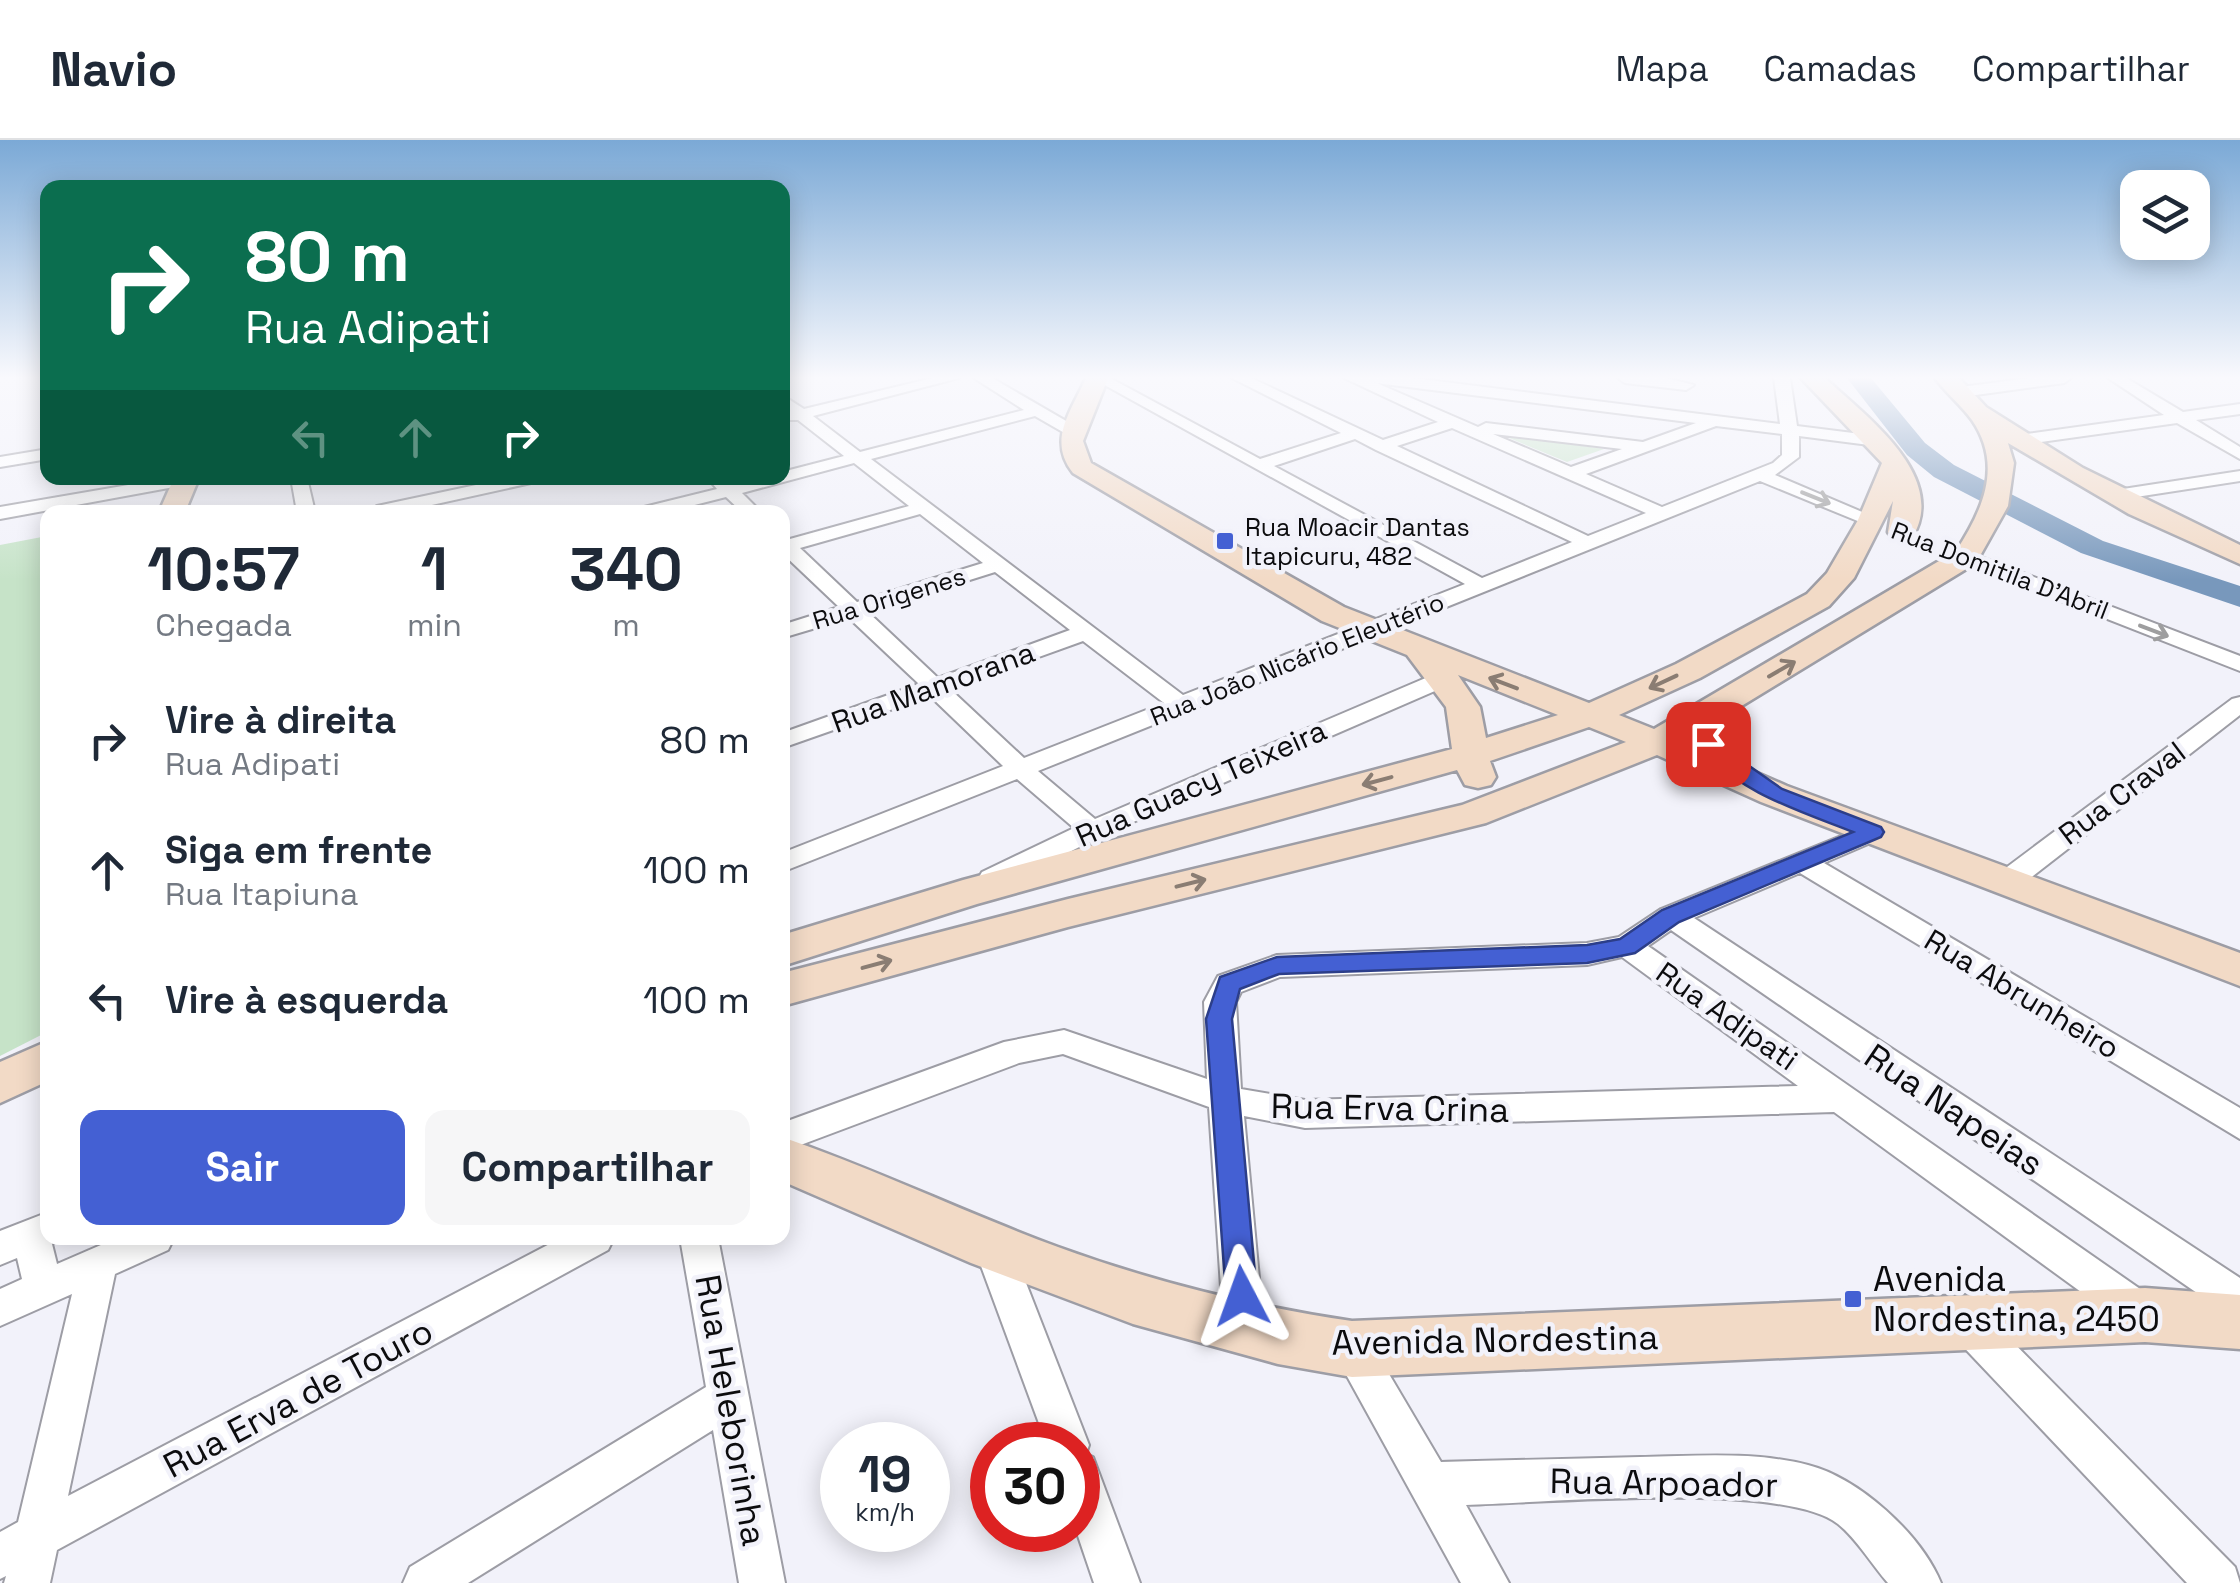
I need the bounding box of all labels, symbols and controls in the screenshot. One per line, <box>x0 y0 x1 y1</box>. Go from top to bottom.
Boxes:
text: Navio <box>50 39 177 100</box>
text: Mapa <box>1616 47 1709 91</box>
text: Camadas <box>1764 47 1917 91</box>
text: Compartilhar <box>1972 47 2190 91</box>
map controls <box>2120 170 2210 260</box>
button: layers <box>2120 170 2210 260</box>
text: 80 m <box>245 212 410 301</box>
icon: right <box>80 220 210 350</box>
text: Rua Adipati <box>245 299 491 356</box>
icon: left <box>283 410 338 465</box>
icon: ahead <box>388 410 443 465</box>
icon: right <box>493 410 548 465</box>
one-way arrow <box>1800 490 1831 508</box>
place label: Rua Moacir Dantas Itapicuru, 482 <box>1245 511 1470 572</box>
street label: Rua Domitila D'Abril <box>1887 514 2113 626</box>
marker: Rua Moacir Dantas Itapicuru, 482 <box>1214 530 1236 552</box>
text: 10:57 <box>147 531 300 608</box>
text: 1 <box>421 531 448 608</box>
text: 340 <box>569 531 683 608</box>
street label: Rua Origenes <box>809 560 969 636</box>
street label: Rua João Nicário Eleutério <box>1145 585 1449 733</box>
text: Chegada <box>155 605 292 645</box>
text: min <box>407 605 462 645</box>
text: m <box>612 605 640 645</box>
one-way arrow <box>2139 623 2169 641</box>
street label: Rua Mamorana <box>826 632 1040 742</box>
one-way arrow <box>1767 659 1796 679</box>
one-way arrow <box>1488 673 1519 691</box>
one-way arrow <box>1649 674 1679 693</box>
text: Vire à direita <box>165 696 396 744</box>
pin <box>1666 702 1751 787</box>
street label: Rua Guacy Teixeira <box>1070 710 1332 856</box>
icon: right <box>80 713 135 768</box>
text: 80 m <box>660 716 750 764</box>
icon: arrive <box>1681 717 1736 772</box>
street label: Rua Craval <box>2051 733 2193 853</box>
text: Rua Adipati <box>165 744 340 784</box>
one-way arrow <box>1362 773 1393 791</box>
text: Siga em frente <box>165 826 432 874</box>
icon: ahead <box>80 843 135 898</box>
text: 100 m <box>643 846 750 894</box>
one-way arrow <box>1174 873 1206 891</box>
text: Rua Itapiuna <box>165 874 358 914</box>
street label: Rua Abrunheiro <box>1917 920 2127 1068</box>
street label: Rua Adipati <box>1649 953 1805 1079</box>
one-way arrow <box>860 954 892 973</box>
icon: left <box>80 973 135 1028</box>
text: Vire à esquerda <box>165 976 448 1024</box>
text: 100 m <box>643 976 750 1024</box>
street label: Rua Napeias <box>1856 1034 2052 1186</box>
street label: Rua Erva Crina <box>1270 1084 1510 1132</box>
button: Sair <box>80 1110 405 1225</box>
button: Compartilhar <box>425 1110 750 1225</box>
position arrow <box>1190 1244 1294 1348</box>
place label: Avenida Nordestina, 2450 <box>1873 1257 2160 1341</box>
street label: Rua Heleborinha <box>685 1271 777 1549</box>
marker: Avenida Nordestina, 2450 <box>1842 1288 1864 1310</box>
street label: Rua Erva de Touro <box>156 1308 440 1488</box>
street label: Avenida Nordestina <box>1331 1315 1659 1365</box>
speed limit sign: 30 <box>970 1422 1100 1552</box>
text: 19 <box>858 1443 912 1507</box>
street label: Rua Arpoador <box>1549 1459 1779 1507</box>
text: km/h <box>855 1496 915 1528</box>

